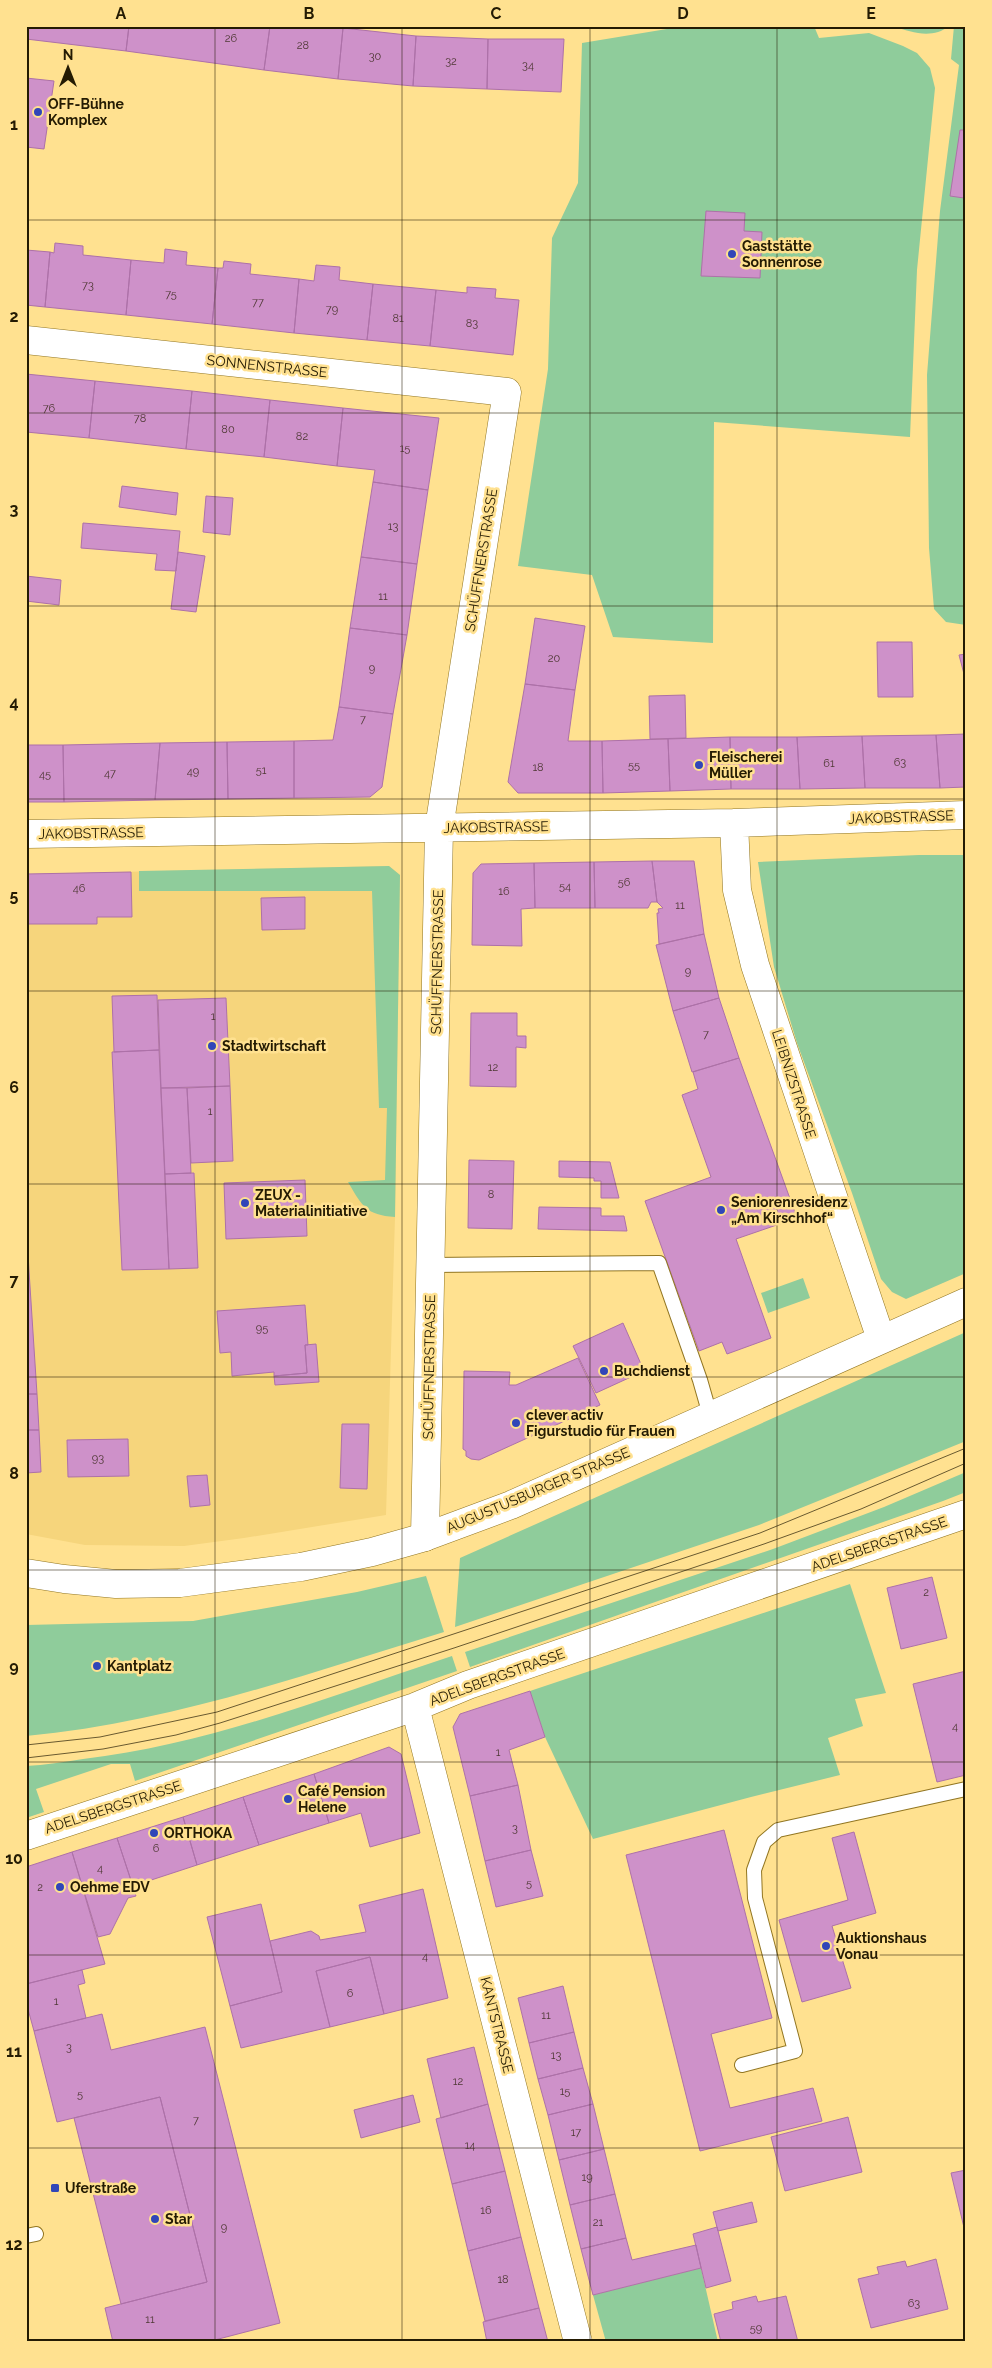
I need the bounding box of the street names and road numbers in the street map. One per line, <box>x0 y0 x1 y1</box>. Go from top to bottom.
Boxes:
street label: SONNENSTRASSE <box>206 352 328 380</box>
street label: SCHÜFFNERSTRASSE <box>460 487 500 633</box>
street label: JAKOBSTRASSE <box>848 807 954 827</box>
street label: JAKOBSTRASSE <box>443 818 549 836</box>
street label: JAKOBSTRASSE <box>38 824 144 842</box>
street label: SCHÜFFNERSTRASSE <box>426 889 446 1035</box>
street label: LEIBNIZSTRASSE <box>769 1028 819 1140</box>
street label: SCHÜFFNERSTRASSE <box>418 1294 438 1440</box>
street label: AUGUSTUSBURGER STRASSE <box>444 1444 632 1536</box>
street label: ADELSBERGSTRASSE <box>809 1513 949 1575</box>
street label: ADELSBERGSTRASSE <box>427 1645 567 1709</box>
street label: ADELSBERGSTRASSE <box>43 1777 183 1837</box>
street label: KANTSTRASSE <box>477 1975 517 2075</box>

